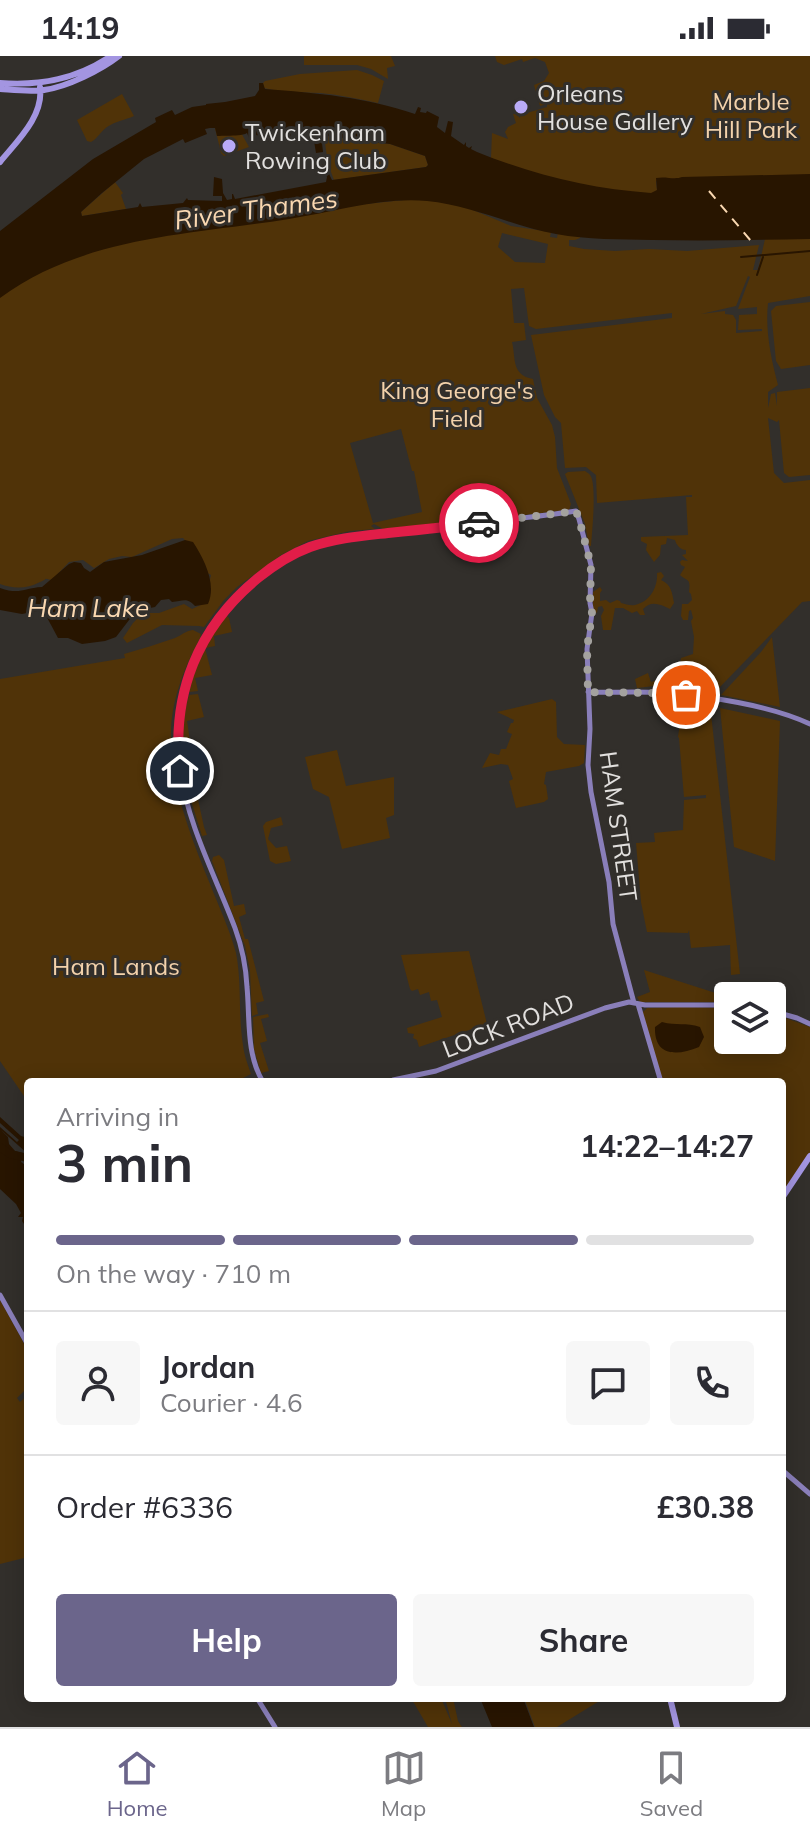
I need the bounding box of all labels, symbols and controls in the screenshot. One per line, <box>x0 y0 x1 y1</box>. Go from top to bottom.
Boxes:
text: 14:19 <box>40 9 119 47</box>
place label: Orleans House Gallery <box>537 78 693 136</box>
park label: Marble Hill Park <box>705 86 798 144</box>
marker: Orleans House Gallery <box>512 98 530 116</box>
place label: Twickenham Rowing Club <box>245 117 387 175</box>
marker: Twickenham Rowing Club <box>220 137 238 155</box>
water label: River Thames <box>172 181 340 237</box>
park label: King George's Field <box>380 375 534 433</box>
courier <box>439 483 519 563</box>
icon: car <box>457 501 501 545</box>
water label: Ham Lake <box>27 591 149 624</box>
pin <box>652 661 720 729</box>
icon: bag <box>664 673 708 717</box>
pin <box>146 737 214 805</box>
icon: home <box>158 749 202 793</box>
street label: HAM STREET <box>594 749 644 903</box>
park label: Ham Lands <box>52 951 180 981</box>
map controls <box>714 982 786 1054</box>
button: layers <box>714 982 786 1054</box>
street label: LOCK ROAD <box>438 986 578 1064</box>
text: Arriving in <box>56 1100 179 1133</box>
text: 14:22–14:27 <box>580 1127 754 1165</box>
text: 3 min <box>56 1130 193 1195</box>
text: On the way · 710 m <box>56 1257 291 1290</box>
button: person <box>56 1341 140 1425</box>
button: chat <box>566 1341 650 1425</box>
button: phone <box>670 1341 754 1425</box>
text: Jordan <box>160 1348 255 1386</box>
text: Courier · 4.6 <box>160 1386 303 1419</box>
text: Order #6336 <box>56 1488 233 1526</box>
text: £30.38 <box>657 1488 754 1526</box>
button: Help <box>56 1594 397 1686</box>
button: Share <box>413 1594 754 1686</box>
tab: Home <box>107 1746 167 1822</box>
tab: Map <box>381 1746 426 1822</box>
tab: Saved <box>640 1746 703 1822</box>

